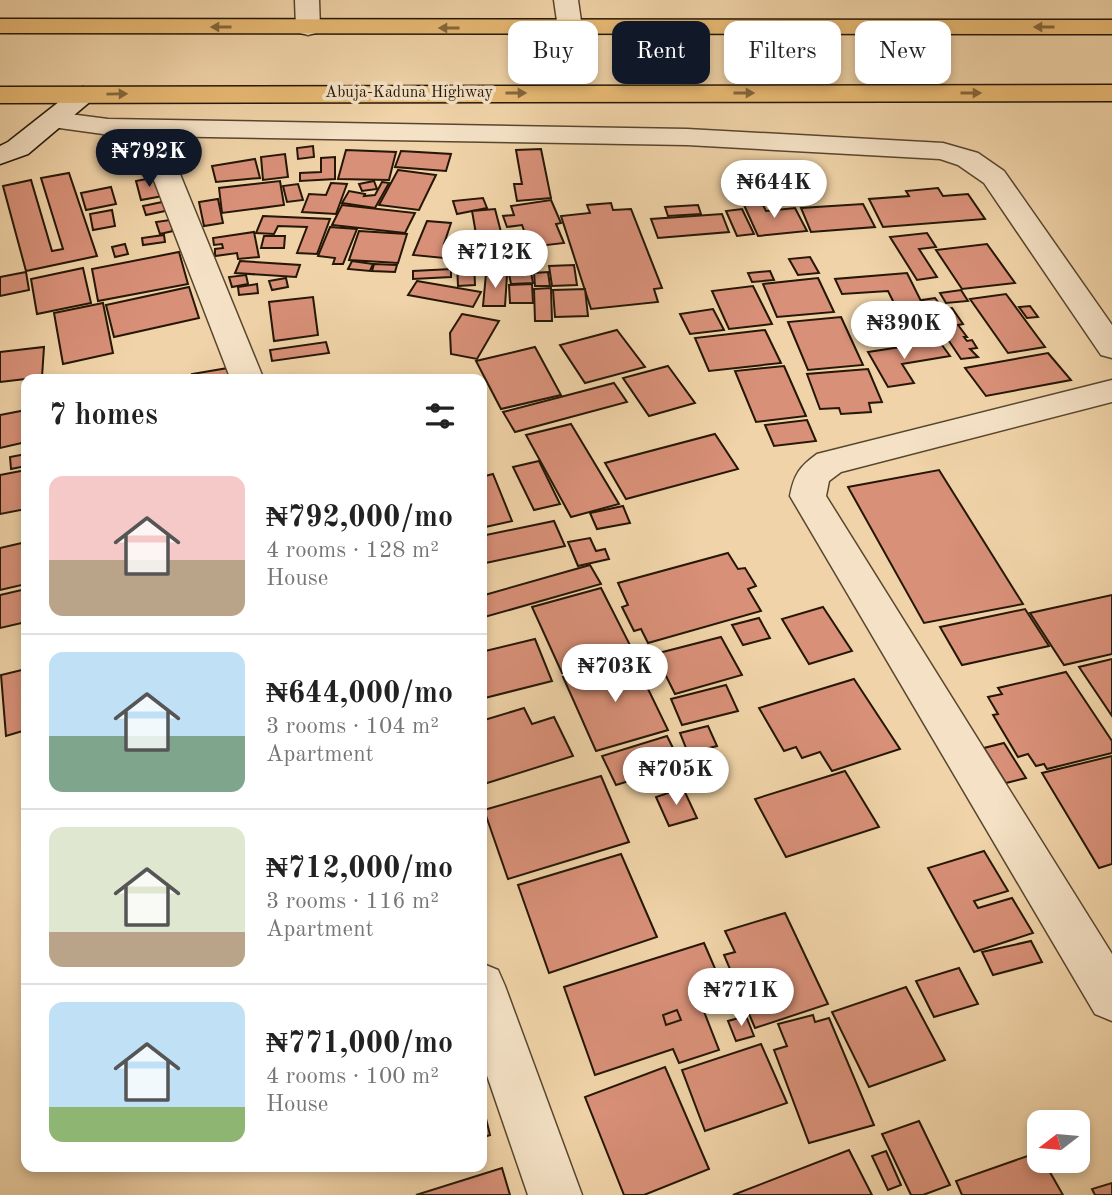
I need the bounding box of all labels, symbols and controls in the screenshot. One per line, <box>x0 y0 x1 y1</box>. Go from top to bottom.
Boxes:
one-way arrow <box>210 21 232 33</box>
chip: Buy <box>508 21 598 84</box>
chip: Rent <box>612 21 710 84</box>
chip: Filters <box>724 21 841 84</box>
chip: New <box>855 21 951 84</box>
one-way arrow <box>1033 21 1055 33</box>
one-way arrow <box>438 22 460 34</box>
street label: Abuja-Kaduna Highway <box>325 85 494 101</box>
one-way arrow <box>505 87 527 99</box>
one-way arrow <box>733 87 755 99</box>
one-way arrow <box>960 87 982 99</box>
one-way arrow <box>106 89 128 100</box>
pin: ₦792K <box>100 130 198 189</box>
text: ₦792K <box>112 140 186 163</box>
pin: ₦644K <box>725 160 823 220</box>
text: ₦644K <box>737 171 811 194</box>
pin: ₦712K <box>446 230 544 290</box>
text: ₦712K <box>458 241 532 264</box>
pin: ₦390K <box>855 302 953 361</box>
text: ₦390K <box>867 312 941 335</box>
icon: filters <box>421 397 459 435</box>
text: 7 homes <box>49 401 158 431</box>
text: ₦792,000/mo <box>266 503 453 533</box>
icon: home <box>105 504 189 588</box>
text: 4 rooms · 128 m² <box>266 539 439 562</box>
text: House <box>266 567 328 590</box>
pin: ₦703K <box>566 644 664 704</box>
text: ₦703K <box>578 655 652 678</box>
text: ₦644,000/mo <box>266 679 453 709</box>
icon: home <box>105 680 189 764</box>
text: 3 rooms · 104 m² <box>266 715 439 738</box>
text: Apartment <box>266 743 374 766</box>
pin: ₦705K <box>627 748 725 807</box>
text: ₦705K <box>639 758 713 781</box>
text: ₦712,000/mo <box>266 854 453 884</box>
icon: home <box>105 855 189 939</box>
text: 3 rooms · 116 m² <box>266 890 439 913</box>
text: Apartment <box>266 918 374 941</box>
pin: ₦771K <box>692 968 790 1028</box>
text: ₦771K <box>704 979 778 1002</box>
text: ₦771,000/mo <box>266 1029 453 1059</box>
icon: home <box>105 1030 189 1114</box>
text: 4 rooms · 100 m² <box>266 1065 439 1088</box>
text: House <box>266 1093 328 1116</box>
north arrow <box>1027 1110 1090 1172</box>
map controls <box>1027 1110 1090 1173</box>

